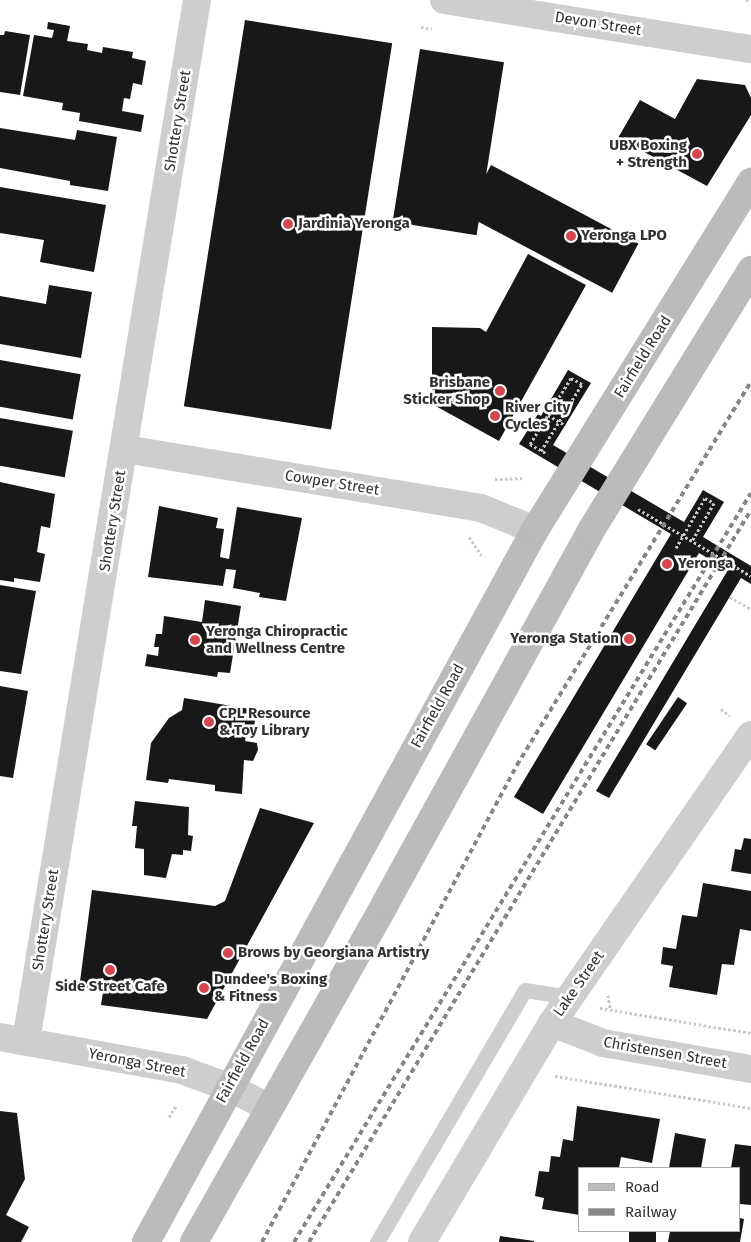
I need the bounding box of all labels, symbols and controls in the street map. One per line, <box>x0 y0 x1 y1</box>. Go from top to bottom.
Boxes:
street label: Devon Street <box>553 8 643 40</box>
street label: Shottery Street <box>161 69 195 173</box>
place label: UBX Boxing + Strength <box>609 136 687 171</box>
marker: UBX Boxing + Strength <box>691 148 703 160</box>
place label: Jardinia Yeronga <box>298 215 410 233</box>
marker: Jardinia Yeronga <box>282 218 294 230</box>
place label: Yeronga LPO <box>581 227 667 245</box>
marker: Yeronga LPO <box>565 230 577 242</box>
street label: Fairfield Road <box>611 313 675 401</box>
place label: Brisbane Sticker Shop <box>403 373 490 408</box>
marker: Brisbane Sticker Shop <box>494 385 506 397</box>
place label: River City Cycles <box>505 398 570 433</box>
marker: River City Cycles <box>489 410 501 422</box>
street label: Cowper Street <box>284 467 380 499</box>
street label: Shottery Street <box>96 469 130 573</box>
place label: Yeronga <box>678 555 733 573</box>
marker: Yeronga <box>660 557 674 571</box>
place label: Yeronga Chiropractic and Wellness Centre <box>206 622 348 657</box>
place label: Yeronga Station <box>510 630 619 648</box>
marker: Yeronga Chiropractic and Wellness Centre <box>188 633 202 647</box>
marker: Yeronga Station <box>623 633 635 645</box>
street label: Fairfield Road <box>408 661 468 751</box>
place label: CPL Resource & Toy Library <box>219 704 310 739</box>
marker: CPL Resource & Toy Library <box>203 716 215 728</box>
street label: Shottery Street <box>29 868 63 972</box>
place label: Brows by Georgiana Artistry <box>238 944 429 962</box>
marker: Brows by Georgiana Artistry <box>222 947 234 959</box>
street label: Lake Street <box>550 948 608 1020</box>
marker: Side Street Cafe <box>104 964 116 976</box>
place label: Dundee's Boxing & Fitness <box>214 970 327 1005</box>
place label: Side Street Cafe <box>55 978 165 996</box>
marker: Dundee's Boxing & Fitness <box>198 982 210 994</box>
street label: Fairfield Road <box>213 1016 273 1106</box>
street label: Christensen Street <box>602 1033 728 1073</box>
street label: Yeronga Street <box>87 1045 187 1081</box>
legend <box>578 1167 741 1232</box>
text: Road <box>625 1178 660 1196</box>
text: Railway <box>625 1203 677 1221</box>

